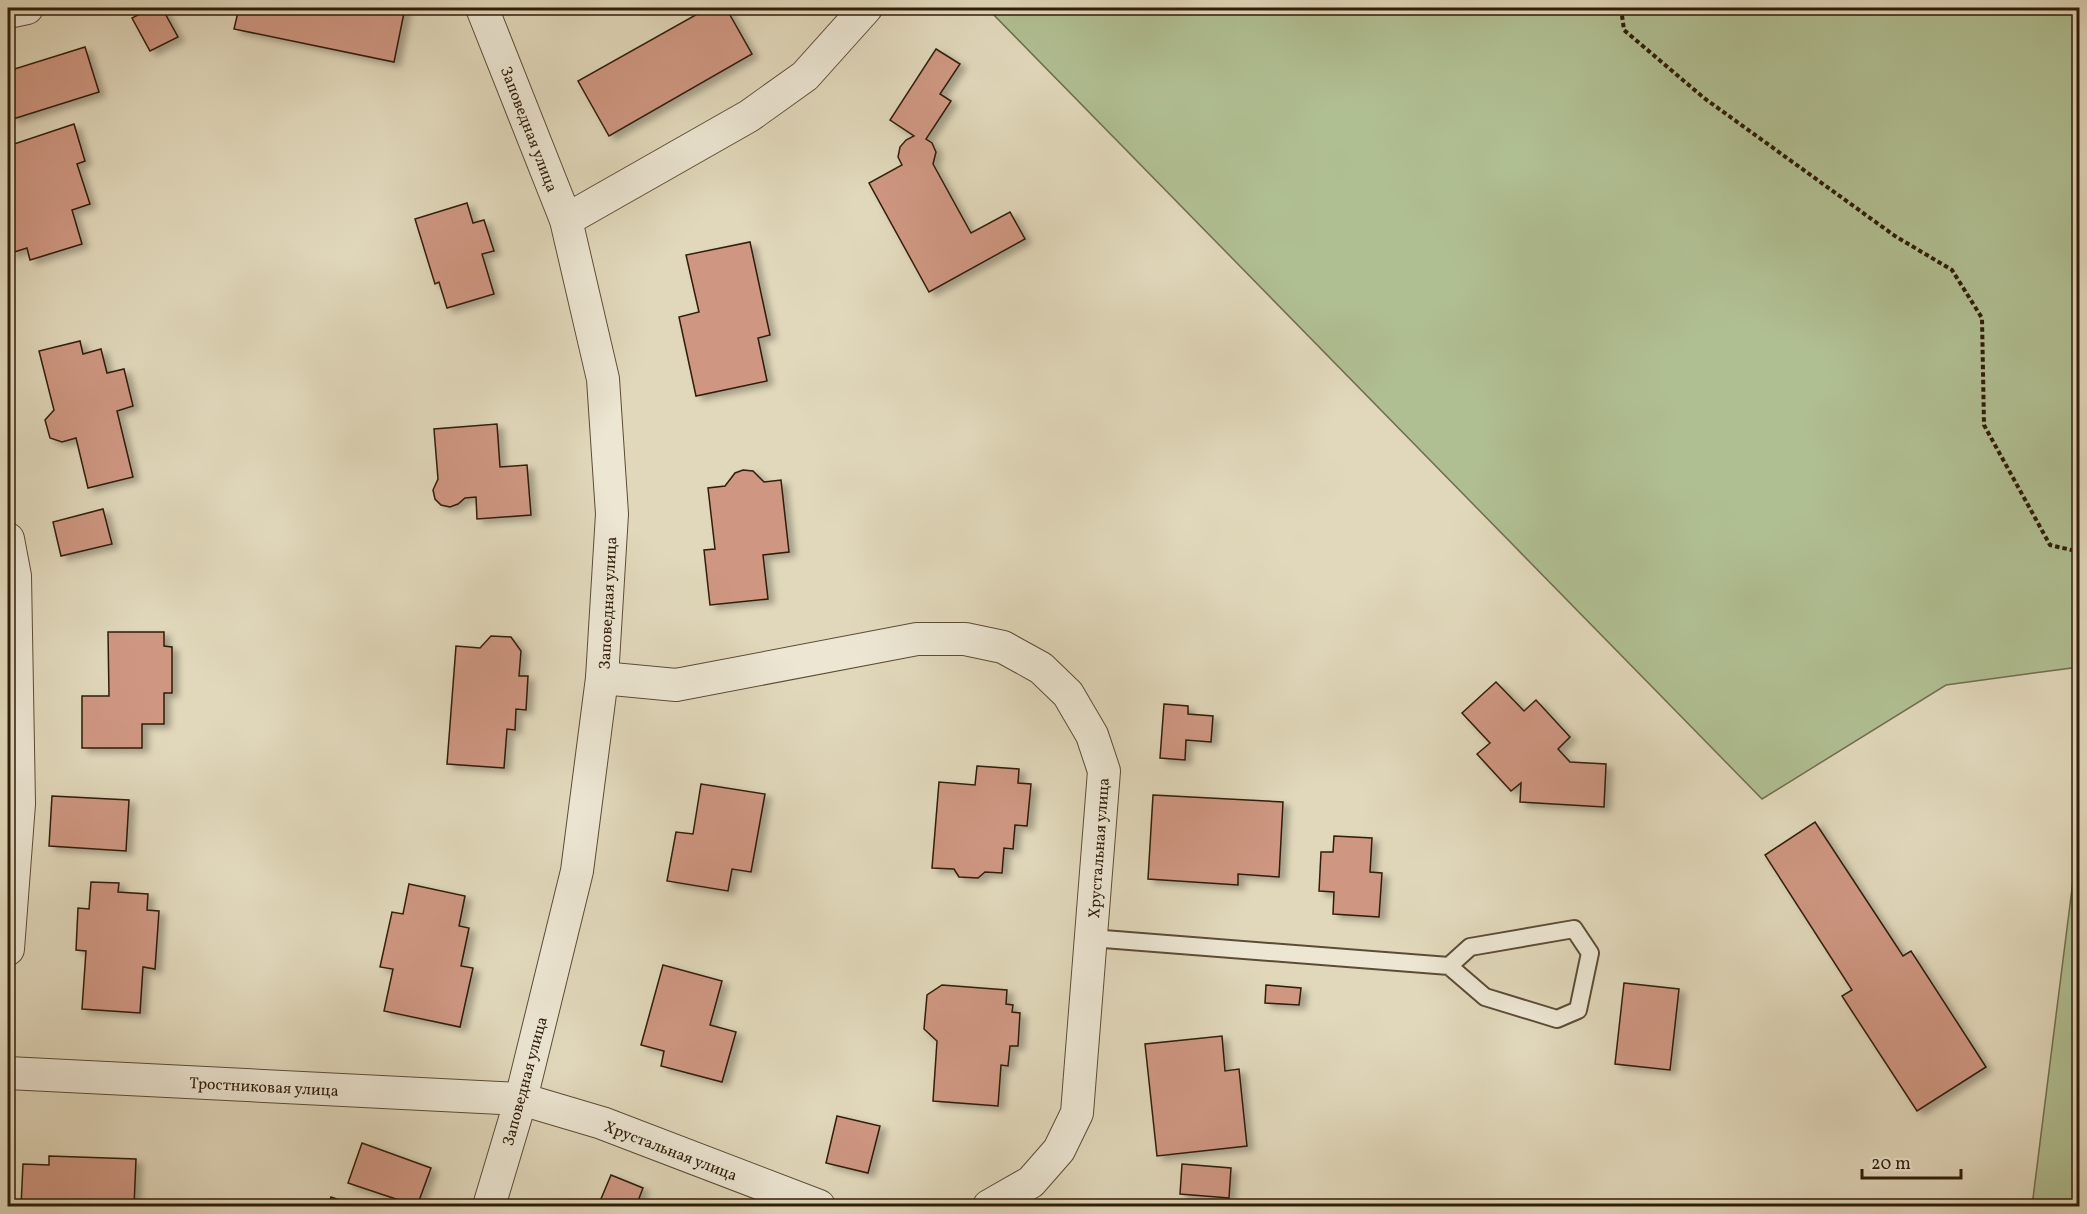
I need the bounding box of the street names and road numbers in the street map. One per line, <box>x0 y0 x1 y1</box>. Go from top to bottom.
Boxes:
street label: Заповедная улица <box>494 64 562 196</box>
street label: Заповедная улица <box>595 536 623 670</box>
street label: Хрустальная улица <box>1084 777 1116 919</box>
street label: Заповедная улица <box>498 1014 554 1149</box>
street label: Тростниковая улица <box>189 1073 339 1103</box>
street label: Хрустальная улица <box>600 1116 740 1187</box>

